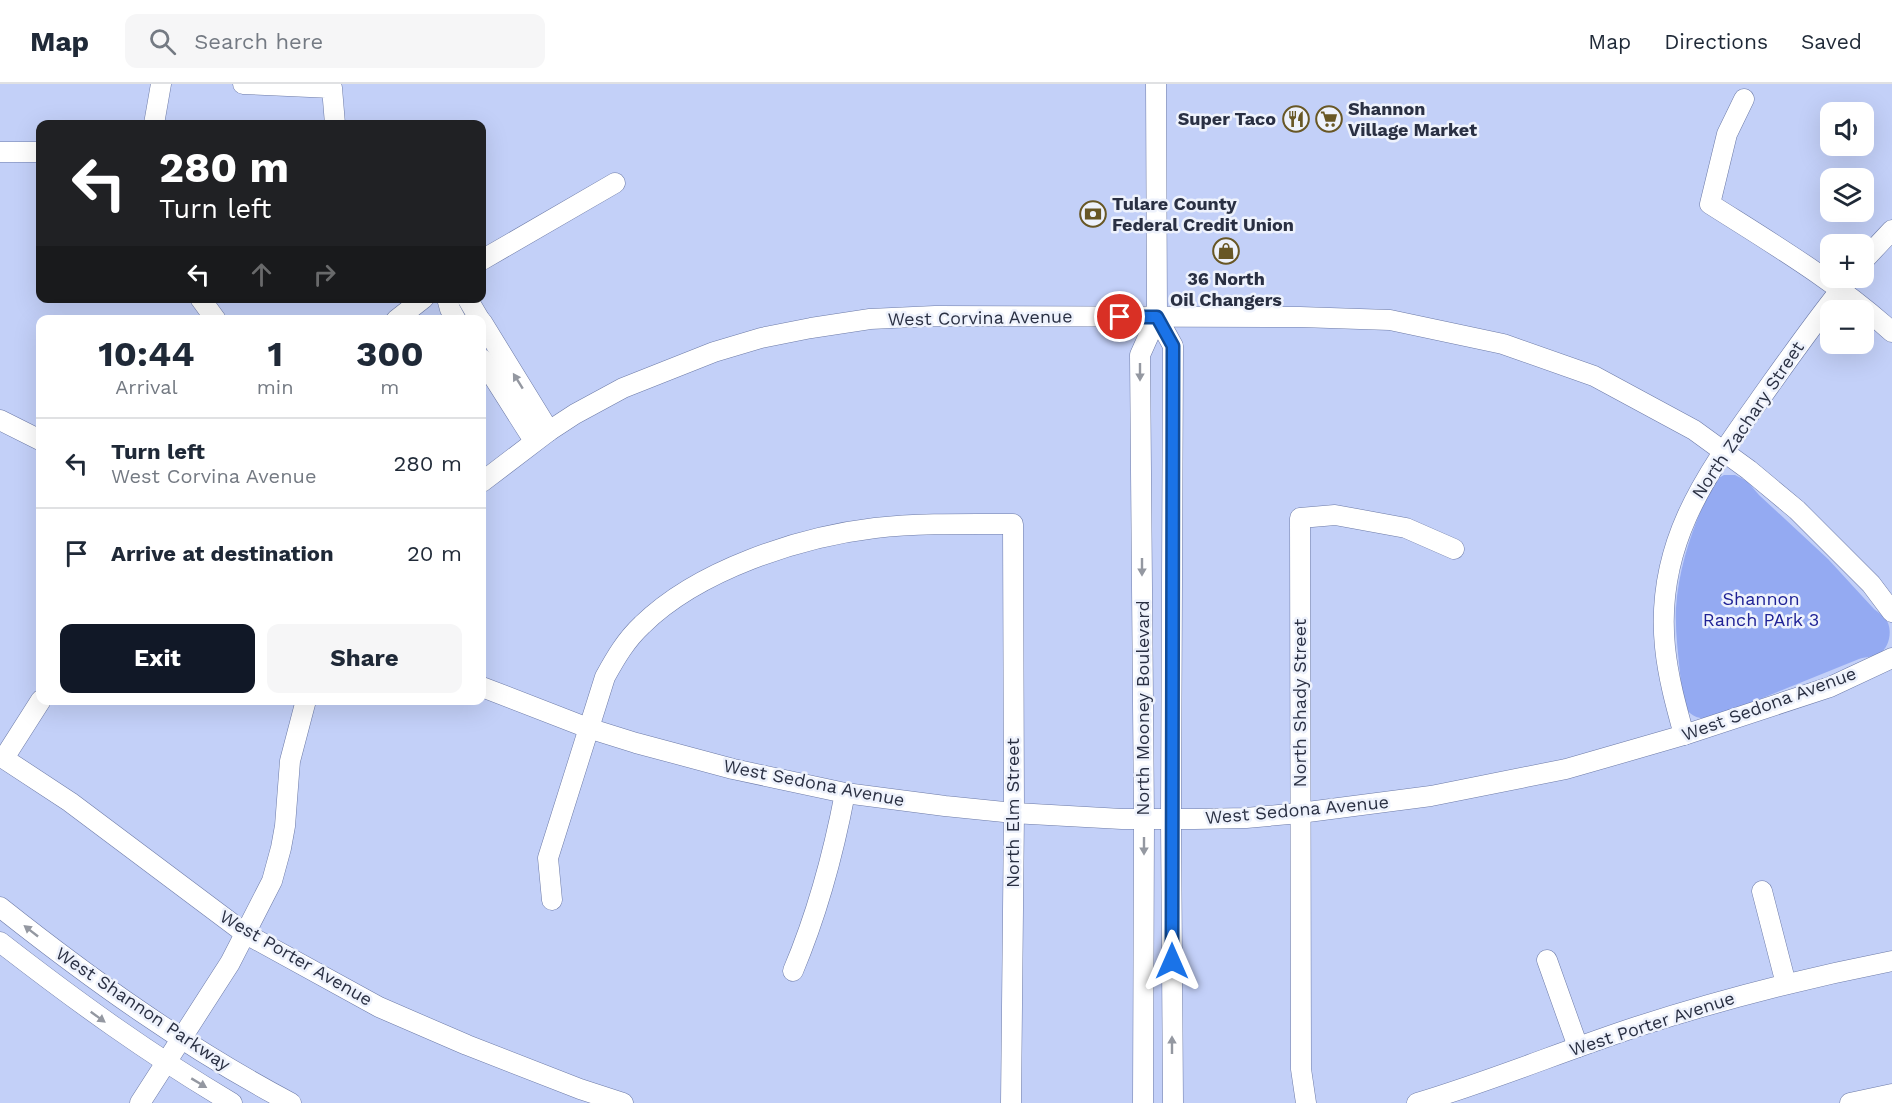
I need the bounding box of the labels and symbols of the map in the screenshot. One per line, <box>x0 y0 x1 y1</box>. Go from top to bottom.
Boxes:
place label: Shannon Village Market <box>1348 98 1477 140</box>
restaurant icon: Super Taco <box>1281 104 1311 134</box>
supermarket icon: Shannon Village Market <box>1314 104 1344 134</box>
place label: Super Taco <box>1178 108 1276 129</box>
place label: Tulare County Federal Credit Union <box>1112 193 1294 235</box>
bank icon: Tulare County Federal Credit Union <box>1078 199 1108 229</box>
shop icon: 36 North Oil Changers <box>1211 236 1241 266</box>
place label: 36 North Oil Changers <box>1170 268 1282 310</box>
pin <box>1094 291 1145 342</box>
street label: West Corvina Avenue <box>887 305 1073 330</box>
street label: North Zachary Street <box>1687 337 1808 502</box>
one-way arrow <box>1135 362 1145 381</box>
one-way arrow <box>513 373 524 389</box>
one-way arrow <box>1137 557 1147 576</box>
park label: Shannon Ranch PArk 3 <box>1703 588 1819 630</box>
street label: North Mooney Boulevard <box>1132 600 1153 816</box>
street label: North Shady Street <box>1289 618 1310 787</box>
street label: West Sedona Avenue <box>1679 662 1859 745</box>
street label: North Elm Street <box>1002 738 1023 888</box>
street label: West Sedona Avenue <box>722 755 907 810</box>
street label: West Sedona Avenue <box>1204 791 1390 828</box>
one-way arrow <box>1139 836 1149 855</box>
street label: West Porter Avenue <box>216 905 376 1010</box>
one-way arrow <box>23 926 38 938</box>
position arrow <box>1140 929 1204 993</box>
street label: West Shannon Parkway <box>52 942 235 1075</box>
street label: West Porter Avenue <box>1567 987 1737 1060</box>
one-way arrow <box>90 1011 106 1023</box>
one-way arrow <box>1167 1035 1177 1054</box>
one-way arrow <box>191 1078 207 1089</box>

